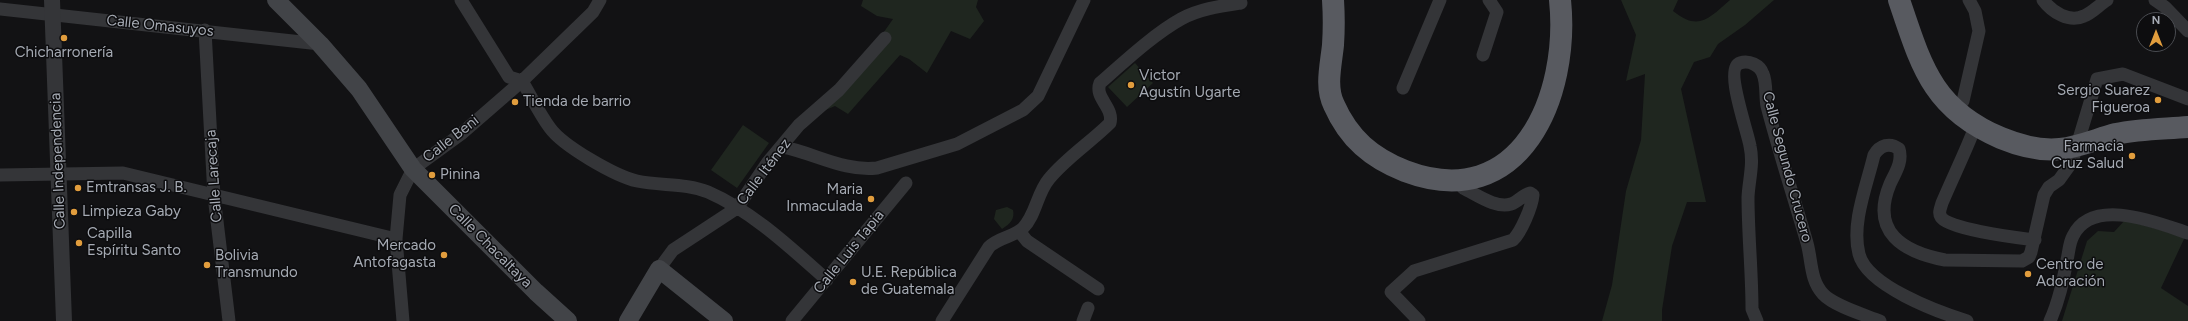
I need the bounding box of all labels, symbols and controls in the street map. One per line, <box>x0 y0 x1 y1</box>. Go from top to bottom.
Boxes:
street label: Calle Omasuyos <box>105 11 215 41</box>
north arrow <box>2136 12 2176 52</box>
text: N <box>2152 14 2160 27</box>
marker: Chicharronería <box>59 33 69 43</box>
place label: Chicharronería <box>15 44 113 62</box>
place label: Victor Agustín Ugarte <box>1139 67 1240 102</box>
marker: Victor Agustín Ugarte <box>1126 80 1136 90</box>
place label: Sergio Suarez Figueroa <box>2057 82 2150 117</box>
street label: Calle Segundo Crucero <box>1758 90 1816 244</box>
street label: Calle Independencia <box>47 93 69 229</box>
place label: Tienda de barrio <box>523 93 631 111</box>
marker: Sergio Suarez Figueroa <box>2153 95 2163 105</box>
marker: Tienda de barrio <box>510 97 520 107</box>
street label: Calle Beni <box>419 112 483 166</box>
street label: Calle Larecaja <box>202 129 226 223</box>
street label: Calle Iténez <box>733 135 795 209</box>
place label: Farmacia Cruz Salud <box>2051 138 2124 173</box>
marker: Farmacia Cruz Salud <box>2127 151 2137 161</box>
place label: Pinina <box>440 166 480 184</box>
marker: Pinina <box>427 170 437 180</box>
place label: Emtransas J. B. <box>86 179 187 197</box>
place label: Maria Inmaculada <box>786 181 863 216</box>
marker: Emtransas J. B. <box>73 183 83 193</box>
marker: Maria Inmaculada <box>866 194 876 204</box>
street label: Calle Chacaltaya <box>444 200 536 292</box>
place label: Limpieza Gaby <box>82 203 181 221</box>
marker: Limpieza Gaby <box>69 207 79 217</box>
street label: Calle Luis Tapia <box>810 207 888 297</box>
place label: Capilla Espíritu Santo <box>87 225 181 260</box>
place label: Mercado Antofagasta <box>353 237 436 272</box>
marker: Capilla Espíritu Santo <box>74 238 84 248</box>
place label: Bolivia Transmundo <box>215 247 298 282</box>
marker: Mercado Antofagasta <box>439 250 449 260</box>
place label: Centro de Adoración <box>2036 256 2105 291</box>
marker: Bolivia Transmundo <box>202 260 212 270</box>
place label: U.E. República de Guatemala <box>861 264 957 299</box>
marker: Centro de Adoración <box>2023 269 2033 279</box>
marker: U.E. República de Guatemala <box>848 277 858 287</box>

